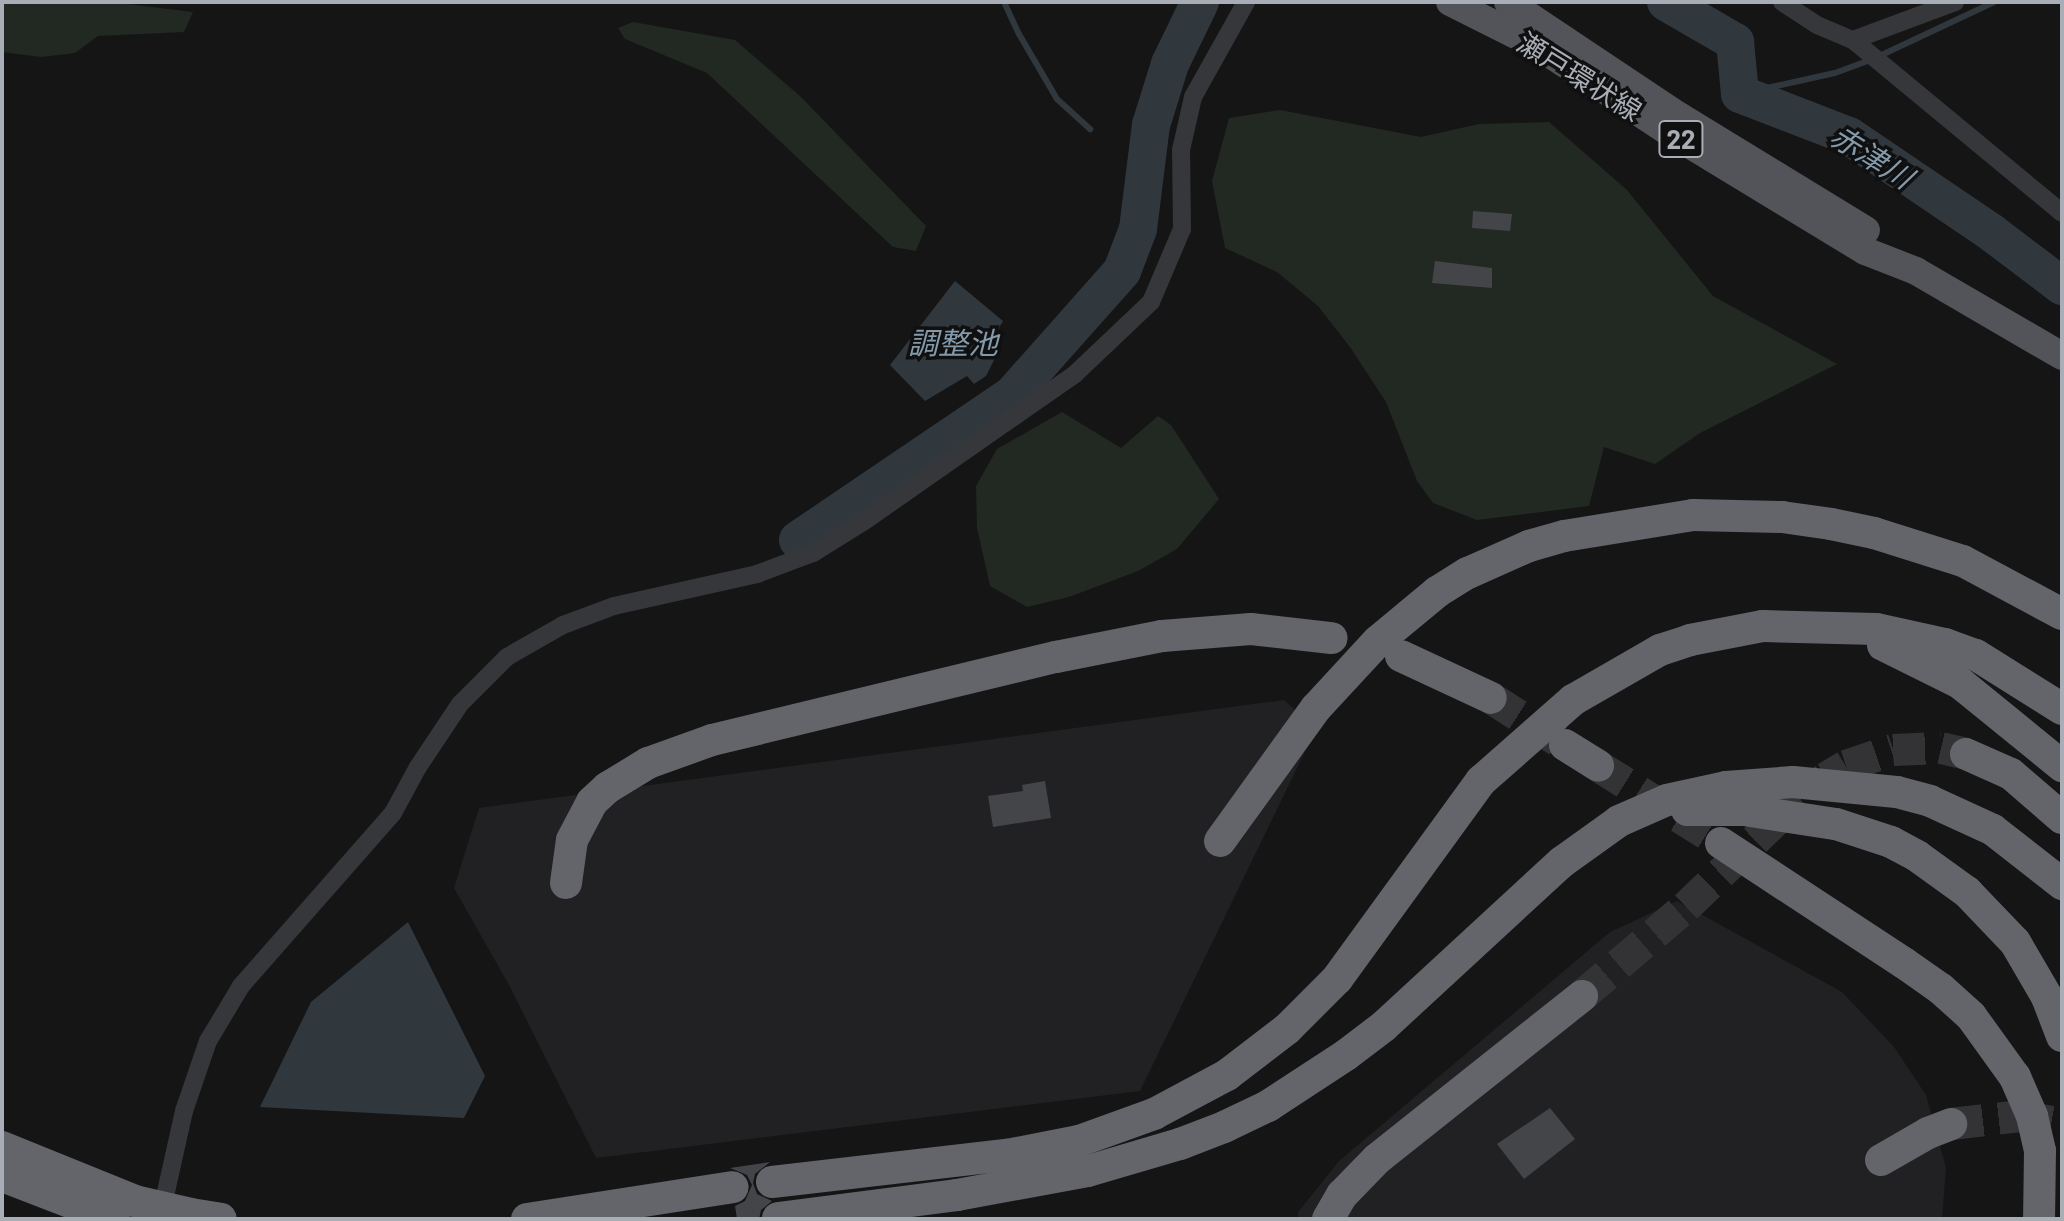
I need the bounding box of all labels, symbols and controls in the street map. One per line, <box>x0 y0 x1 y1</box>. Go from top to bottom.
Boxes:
street label: 瀬戸環状線 <box>1512 25 1648 127</box>
road number: 22 <box>1657 117 1705 161</box>
water label: 赤津川 <box>1824 117 1920 195</box>
water label: 調整池 <box>908 324 998 360</box>

